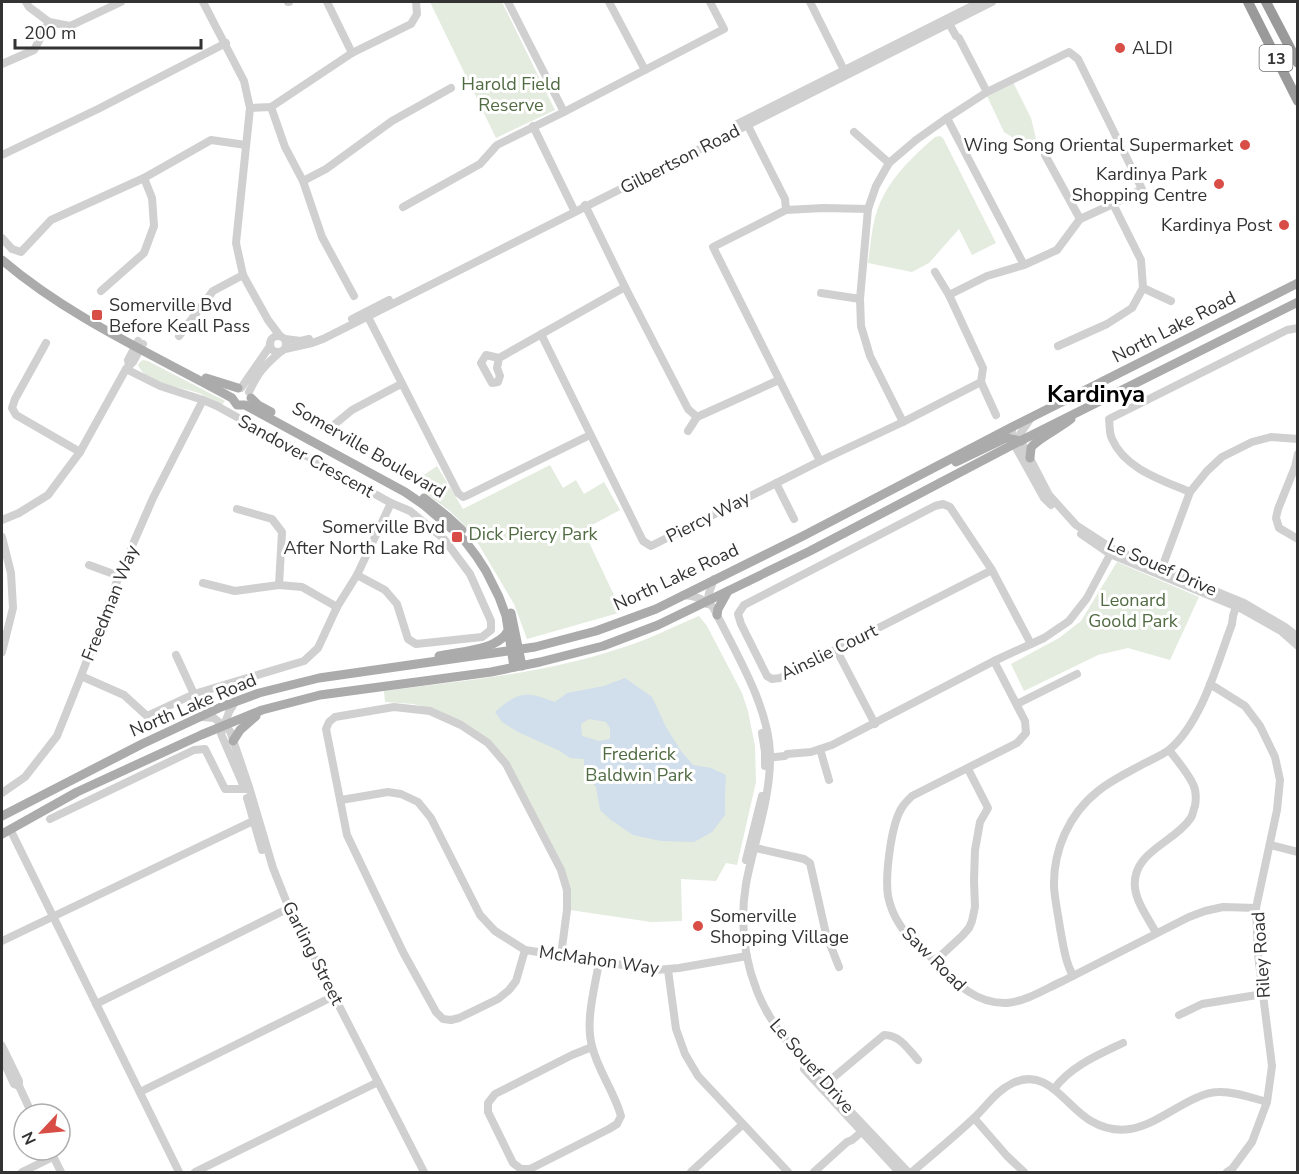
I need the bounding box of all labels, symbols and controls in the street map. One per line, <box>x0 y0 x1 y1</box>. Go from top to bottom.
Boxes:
scale bar <box>15 12 201 50</box>
text: 200 m <box>24 21 76 45</box>
place label: ALDI <box>1132 36 1173 60</box>
marker: ALDI <box>1113 41 1127 55</box>
road number: 13 <box>1260 45 1292 71</box>
park label: Harold Field Reserve <box>461 72 561 117</box>
street label: Gilbertson Road <box>616 119 744 199</box>
place label: Wing Song Oriental Supermarket <box>963 133 1234 157</box>
marker: Wing Song Oriental Supermarket <box>1238 138 1252 152</box>
place label: Kardinya Park Shopping Centre <box>1072 162 1208 207</box>
marker: Kardinya Park Shopping Centre <box>1212 177 1226 191</box>
place label: Kardinya Post <box>1161 213 1273 237</box>
marker: Kardinya Post <box>1277 218 1291 232</box>
street label: North Lake Road <box>1108 286 1240 368</box>
place label: Somerville Bvd Before Keall Pass <box>109 293 250 338</box>
marker: Somerville Bvd Before Keall Pass <box>90 308 104 322</box>
district label: Kardinya <box>1047 378 1145 410</box>
street label: Somerville Boulevard <box>288 396 450 504</box>
street label: Sandover Crescent <box>234 409 379 504</box>
street label: Piercy Way <box>662 485 755 548</box>
place label: Somerville Bvd After North Lake Rd <box>284 515 445 560</box>
park label: Dick Piercy Park <box>468 522 599 546</box>
marker: Somerville Bvd After North Lake Rd <box>450 530 464 544</box>
street label: Le Souef Drive <box>1103 532 1221 602</box>
street label: North Lake Road <box>609 537 743 617</box>
street label: Freedman Way <box>76 541 144 664</box>
park label: Leonard Goold Park <box>1088 588 1179 633</box>
street label: Ainslie Court <box>777 618 882 686</box>
street label: North Lake Road <box>126 667 260 743</box>
park label: Frederick Baldwin Park <box>585 742 694 787</box>
street label: Garling Street <box>277 897 350 1009</box>
place label: Somerville Shopping Village <box>710 904 849 949</box>
street label: Riley Road <box>1246 911 1276 999</box>
marker: Somerville Shopping Village <box>691 919 705 933</box>
street label: Saw Road <box>896 921 972 997</box>
street label: McMahon Way <box>537 940 661 980</box>
street label: Le Souef Drive <box>764 1014 860 1118</box>
north arrow <box>12 1102 72 1162</box>
text: N <box>17 1128 42 1148</box>

